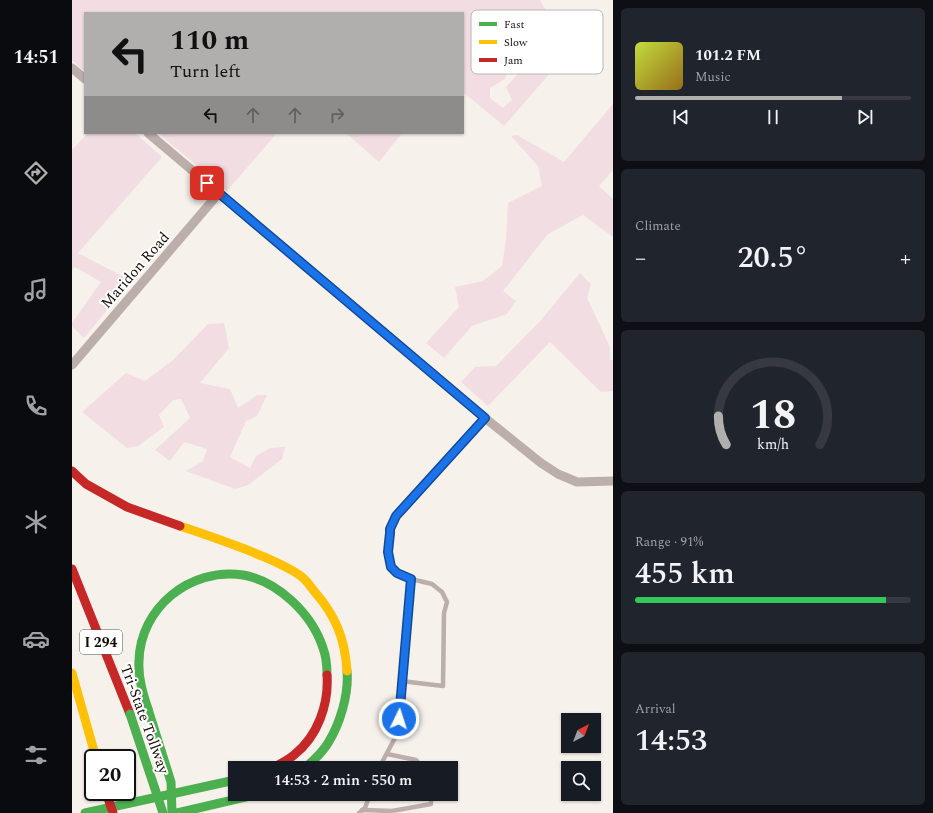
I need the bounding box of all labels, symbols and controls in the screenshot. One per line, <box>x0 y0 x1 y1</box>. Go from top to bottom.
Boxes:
legend <box>471 10 603 74</box>
text: Fast <box>504 16 525 33</box>
text: 110 m <box>170 19 249 62</box>
icon: left <box>104 28 156 80</box>
text: Slow <box>504 34 528 51</box>
text: 14:51 <box>13 44 59 71</box>
text: 101.2 FM <box>695 44 761 67</box>
text: Jam <box>504 52 523 69</box>
text: Turn left <box>170 58 241 85</box>
text: Music <box>695 67 731 87</box>
icon: left <box>200 104 222 126</box>
icon: ahead <box>242 104 264 126</box>
icon: ahead <box>284 104 306 126</box>
icon: right <box>326 104 348 126</box>
icon: previous <box>670 106 692 128</box>
icon: pause <box>762 106 784 128</box>
icon: next <box>854 106 876 128</box>
icon: directions <box>22 159 50 187</box>
pin <box>190 166 224 200</box>
icon: arrive <box>196 172 218 194</box>
text: Climate <box>635 216 681 236</box>
street label: Maridon Road <box>95 227 175 314</box>
text: 20.5° <box>737 235 809 281</box>
text: − <box>635 242 646 275</box>
text: + <box>900 242 911 275</box>
icon: music <box>22 276 50 304</box>
text: 18 <box>750 383 796 446</box>
icon: phone <box>22 392 50 420</box>
text: km/h <box>757 433 789 455</box>
icon: climate <box>22 508 50 536</box>
text: Range · 91% <box>635 532 703 552</box>
text: 455 km <box>635 551 735 597</box>
icon: car <box>22 625 50 653</box>
road number: I 294 <box>80 630 122 654</box>
street label: Tri-State Tollway <box>114 661 175 778</box>
position arrow <box>378 698 420 740</box>
text: Arrival <box>635 699 676 719</box>
north arrow <box>561 713 601 753</box>
map controls <box>561 713 601 801</box>
text: 14:53 <box>635 718 707 764</box>
icon: filters <box>22 741 50 769</box>
speed limit sign: 20 <box>84 749 136 801</box>
button: search <box>561 761 601 801</box>
text: 14:53 · 2 min · 550 m <box>274 769 412 792</box>

